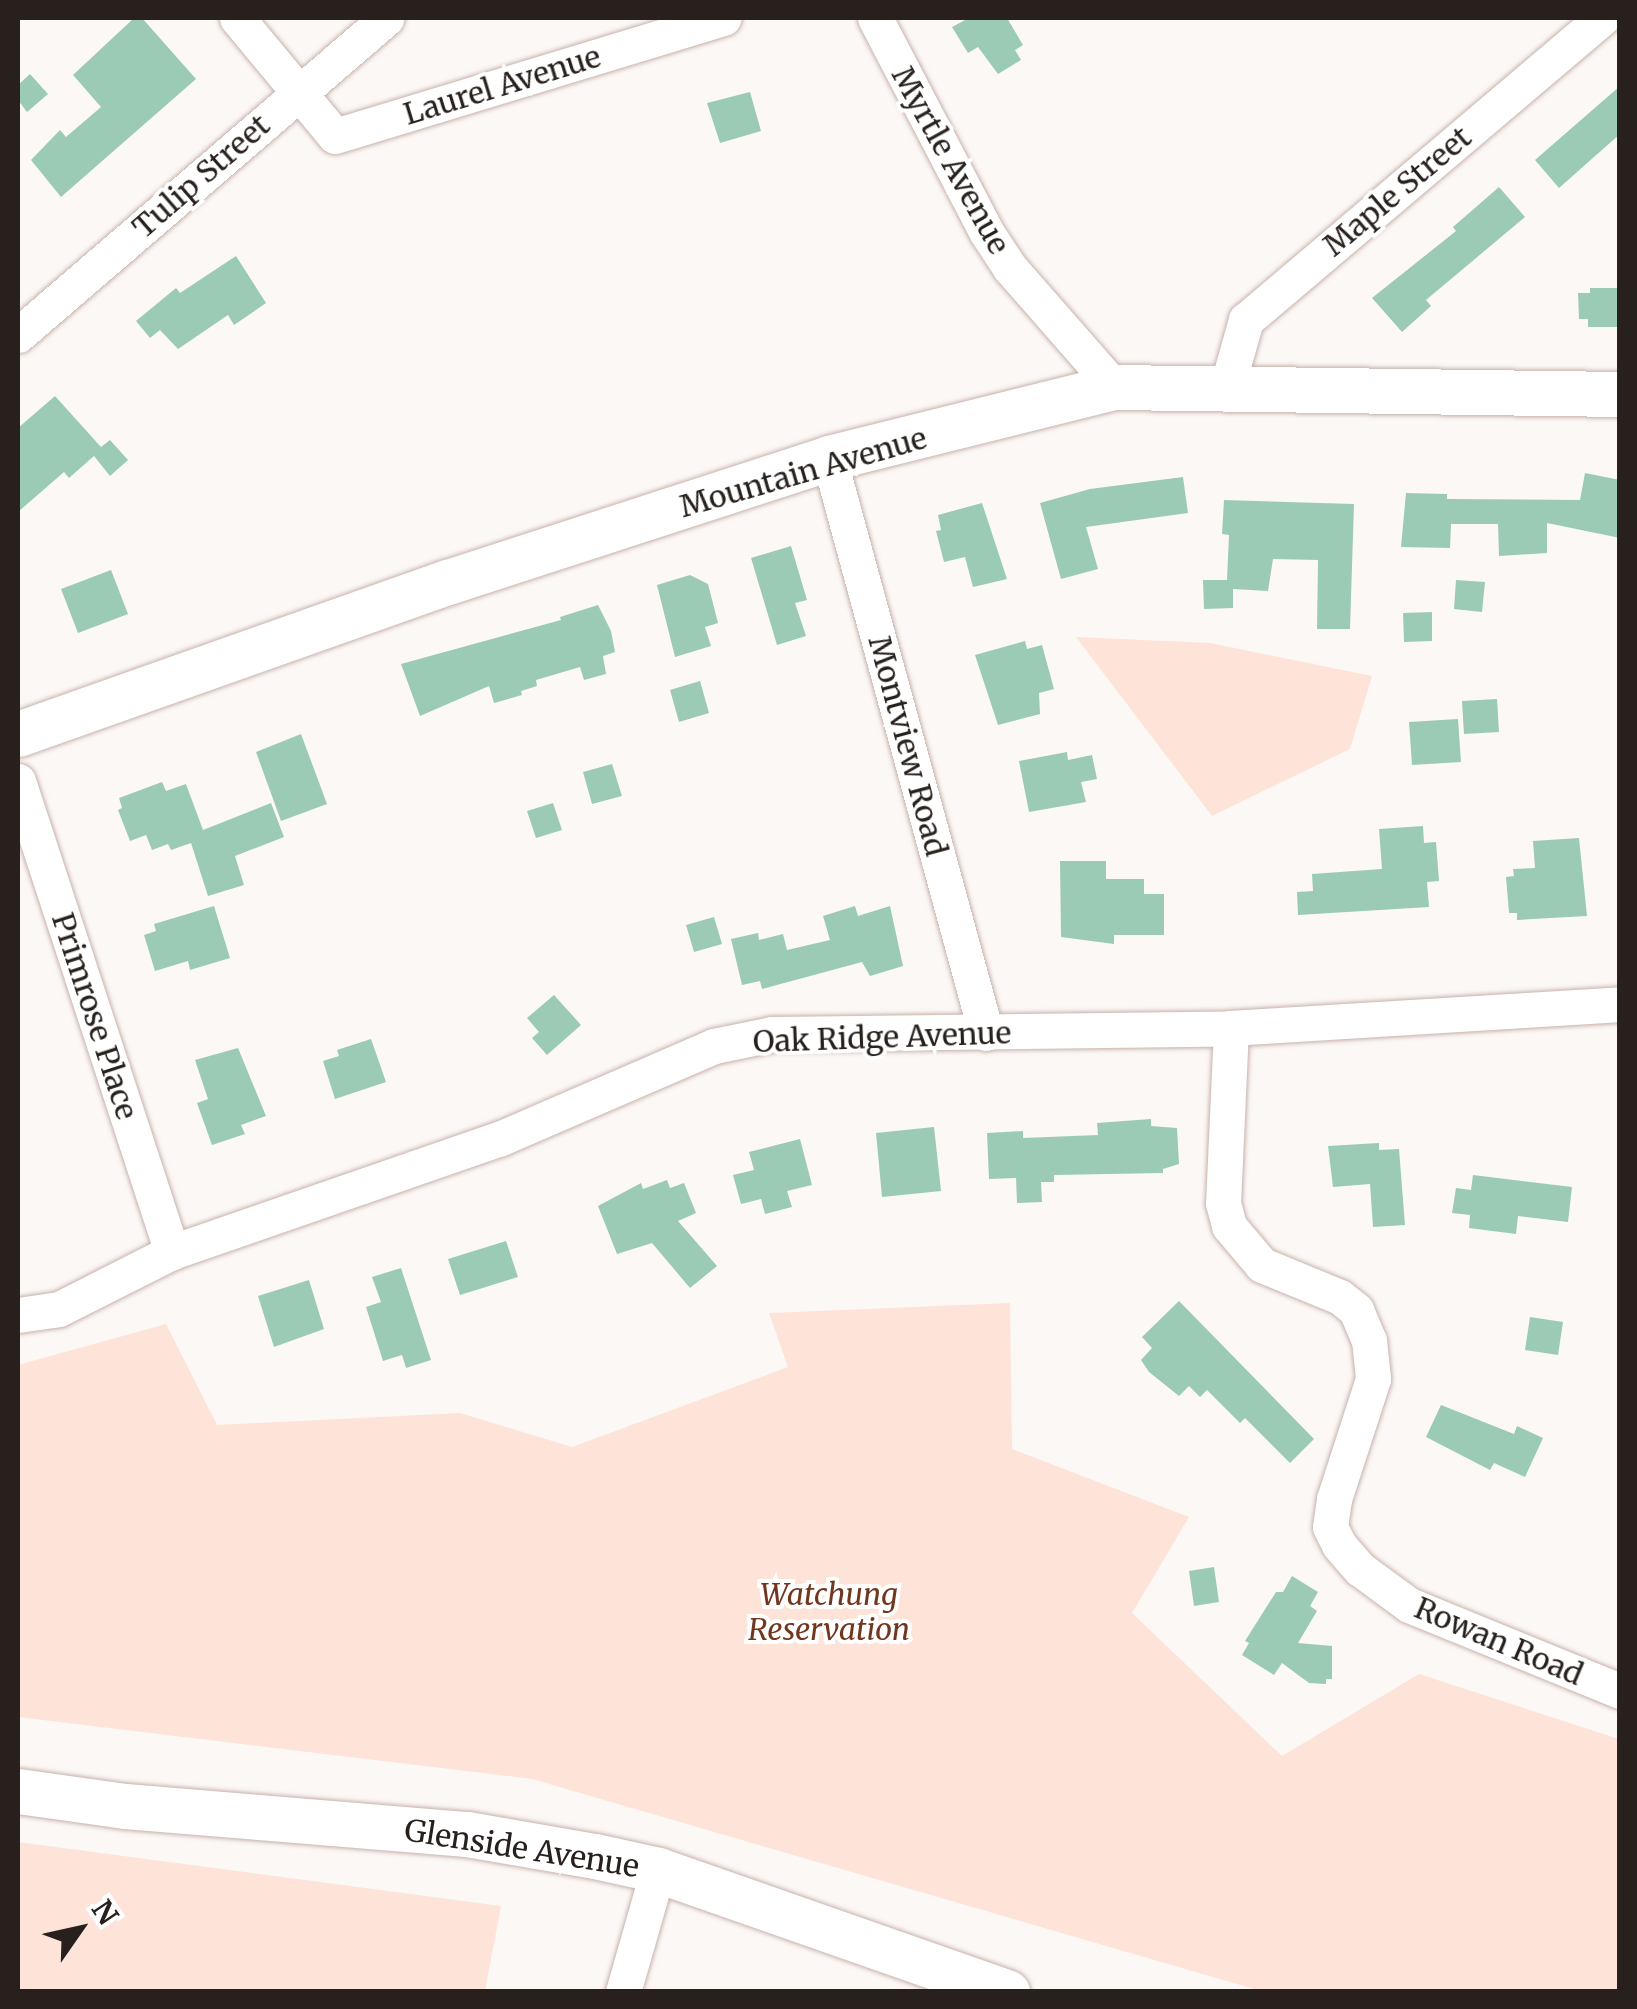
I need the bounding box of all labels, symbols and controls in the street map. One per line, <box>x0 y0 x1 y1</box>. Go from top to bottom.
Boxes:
street label: Laurel Avenue <box>399 38 605 132</box>
street label: Myrtle Avenue <box>885 60 1017 260</box>
street label: Tulip Street <box>125 107 277 245</box>
street label: Maple Street <box>1316 119 1478 263</box>
street label: Mountain Avenue <box>675 420 931 524</box>
street label: Montview Road <box>861 632 955 860</box>
street label: Primrose Place <box>45 908 145 1124</box>
street label: Oak Ridge Avenue <box>752 1015 1012 1059</box>
park label: Watchung Reservation <box>748 1576 910 1646</box>
street label: Rowan Road <box>1409 1589 1589 1693</box>
street label: Glenside Avenue <box>402 1812 642 1884</box>
north arrow <box>30 1879 130 1979</box>
text: N <box>84 1893 126 1931</box>

